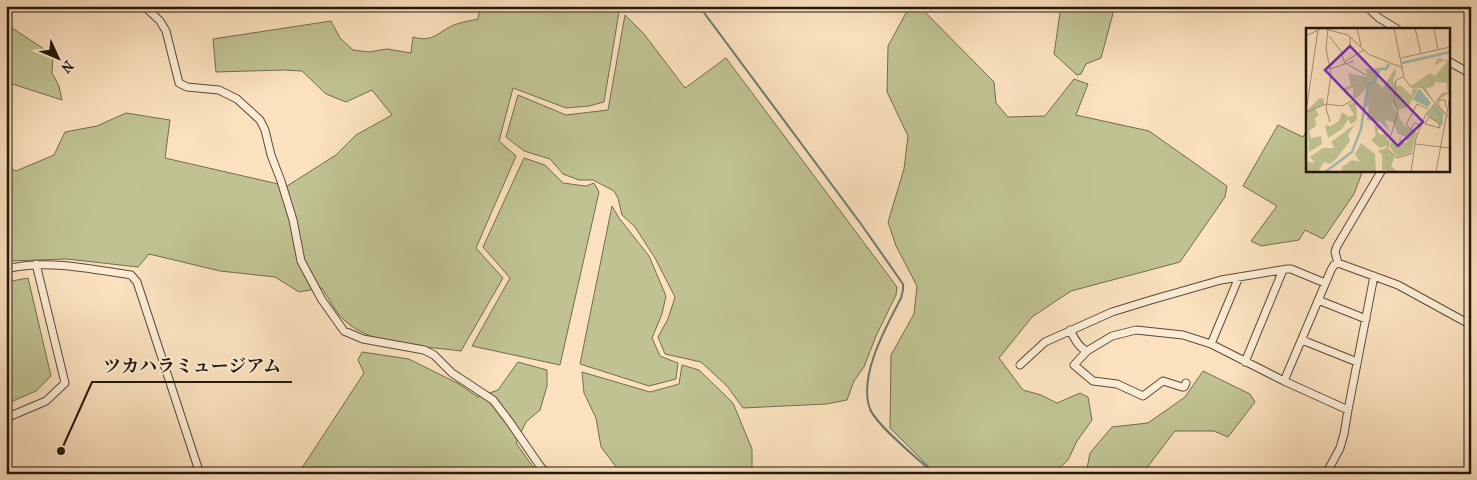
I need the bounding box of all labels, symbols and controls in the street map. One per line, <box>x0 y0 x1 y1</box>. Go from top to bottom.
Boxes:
inset map <box>1306 28 1450 171</box>
north arrow <box>32 32 82 82</box>
text: N <box>57 57 77 77</box>
callout: ツカハラミュージアム <box>92 349 292 382</box>
text: ツカハラミュージアム <box>103 356 281 377</box>

